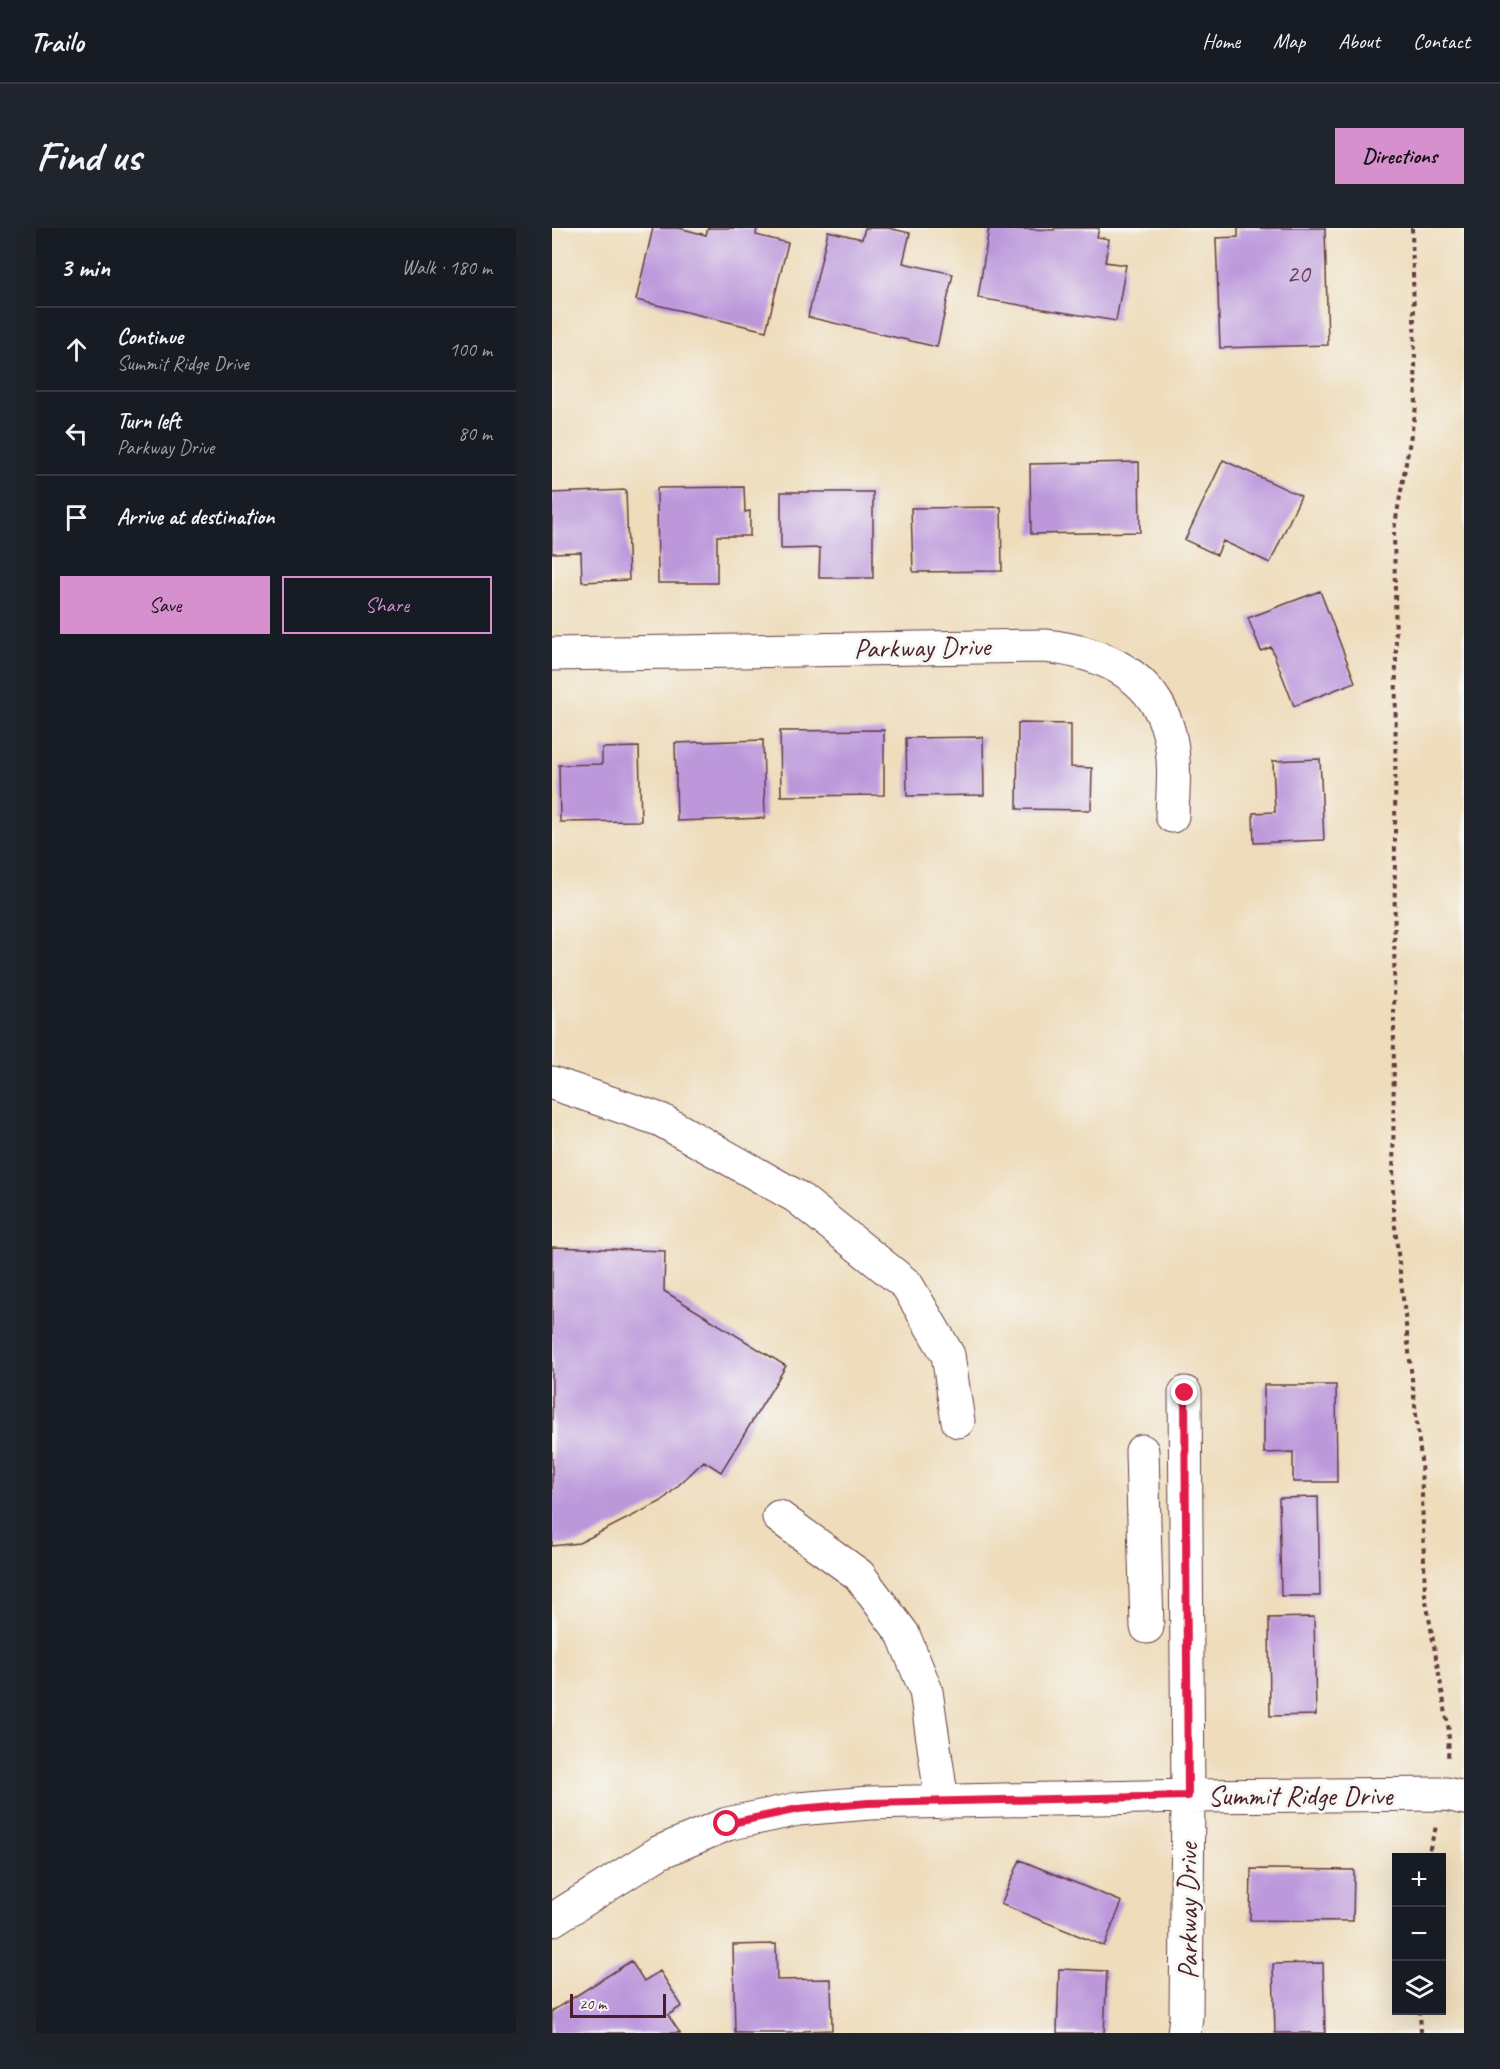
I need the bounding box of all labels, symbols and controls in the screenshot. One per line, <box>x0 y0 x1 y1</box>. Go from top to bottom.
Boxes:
text: Trailo <box>30 24 84 59</box>
text: Home <box>1202 28 1240 54</box>
text: Map <box>1273 28 1305 54</box>
text: About <box>1338 28 1380 54</box>
text: Contact <box>1413 28 1470 54</box>
button: Directions <box>1335 128 1464 184</box>
text: Find us <box>36 130 141 183</box>
text: 3 min <box>60 251 110 284</box>
text: Walk · 180 m <box>402 255 492 280</box>
house number: 20 <box>1286 257 1312 290</box>
text: Continue <box>117 323 183 351</box>
icon: ahead <box>60 333 93 366</box>
text: 100 m <box>449 337 492 362</box>
text: Summit Ridge Drive <box>117 351 249 376</box>
text: Turn left <box>117 407 181 435</box>
icon: left <box>60 417 93 450</box>
text: 80 m <box>458 421 492 446</box>
text: Parkway Drive <box>117 435 214 460</box>
icon: arrive <box>60 501 93 534</box>
text: Arrive at destination <box>117 503 274 531</box>
button: Save <box>60 576 270 634</box>
button: Share <box>282 576 492 634</box>
street label: Parkway Drive <box>854 628 992 666</box>
route end <box>1171 1379 1197 1405</box>
street label: Summit Ridge Drive <box>1208 1778 1394 1813</box>
route start <box>713 1810 739 1836</box>
street label: Parkway Drive <box>1170 1841 1205 1979</box>
map controls <box>1392 1853 1446 2015</box>
button: + <box>1392 1853 1446 1907</box>
button: − <box>1392 1907 1446 1961</box>
button: layers <box>1392 1961 1446 2015</box>
scale bar <box>570 1991 666 2018</box>
text: 20 m <box>579 1994 606 2014</box>

